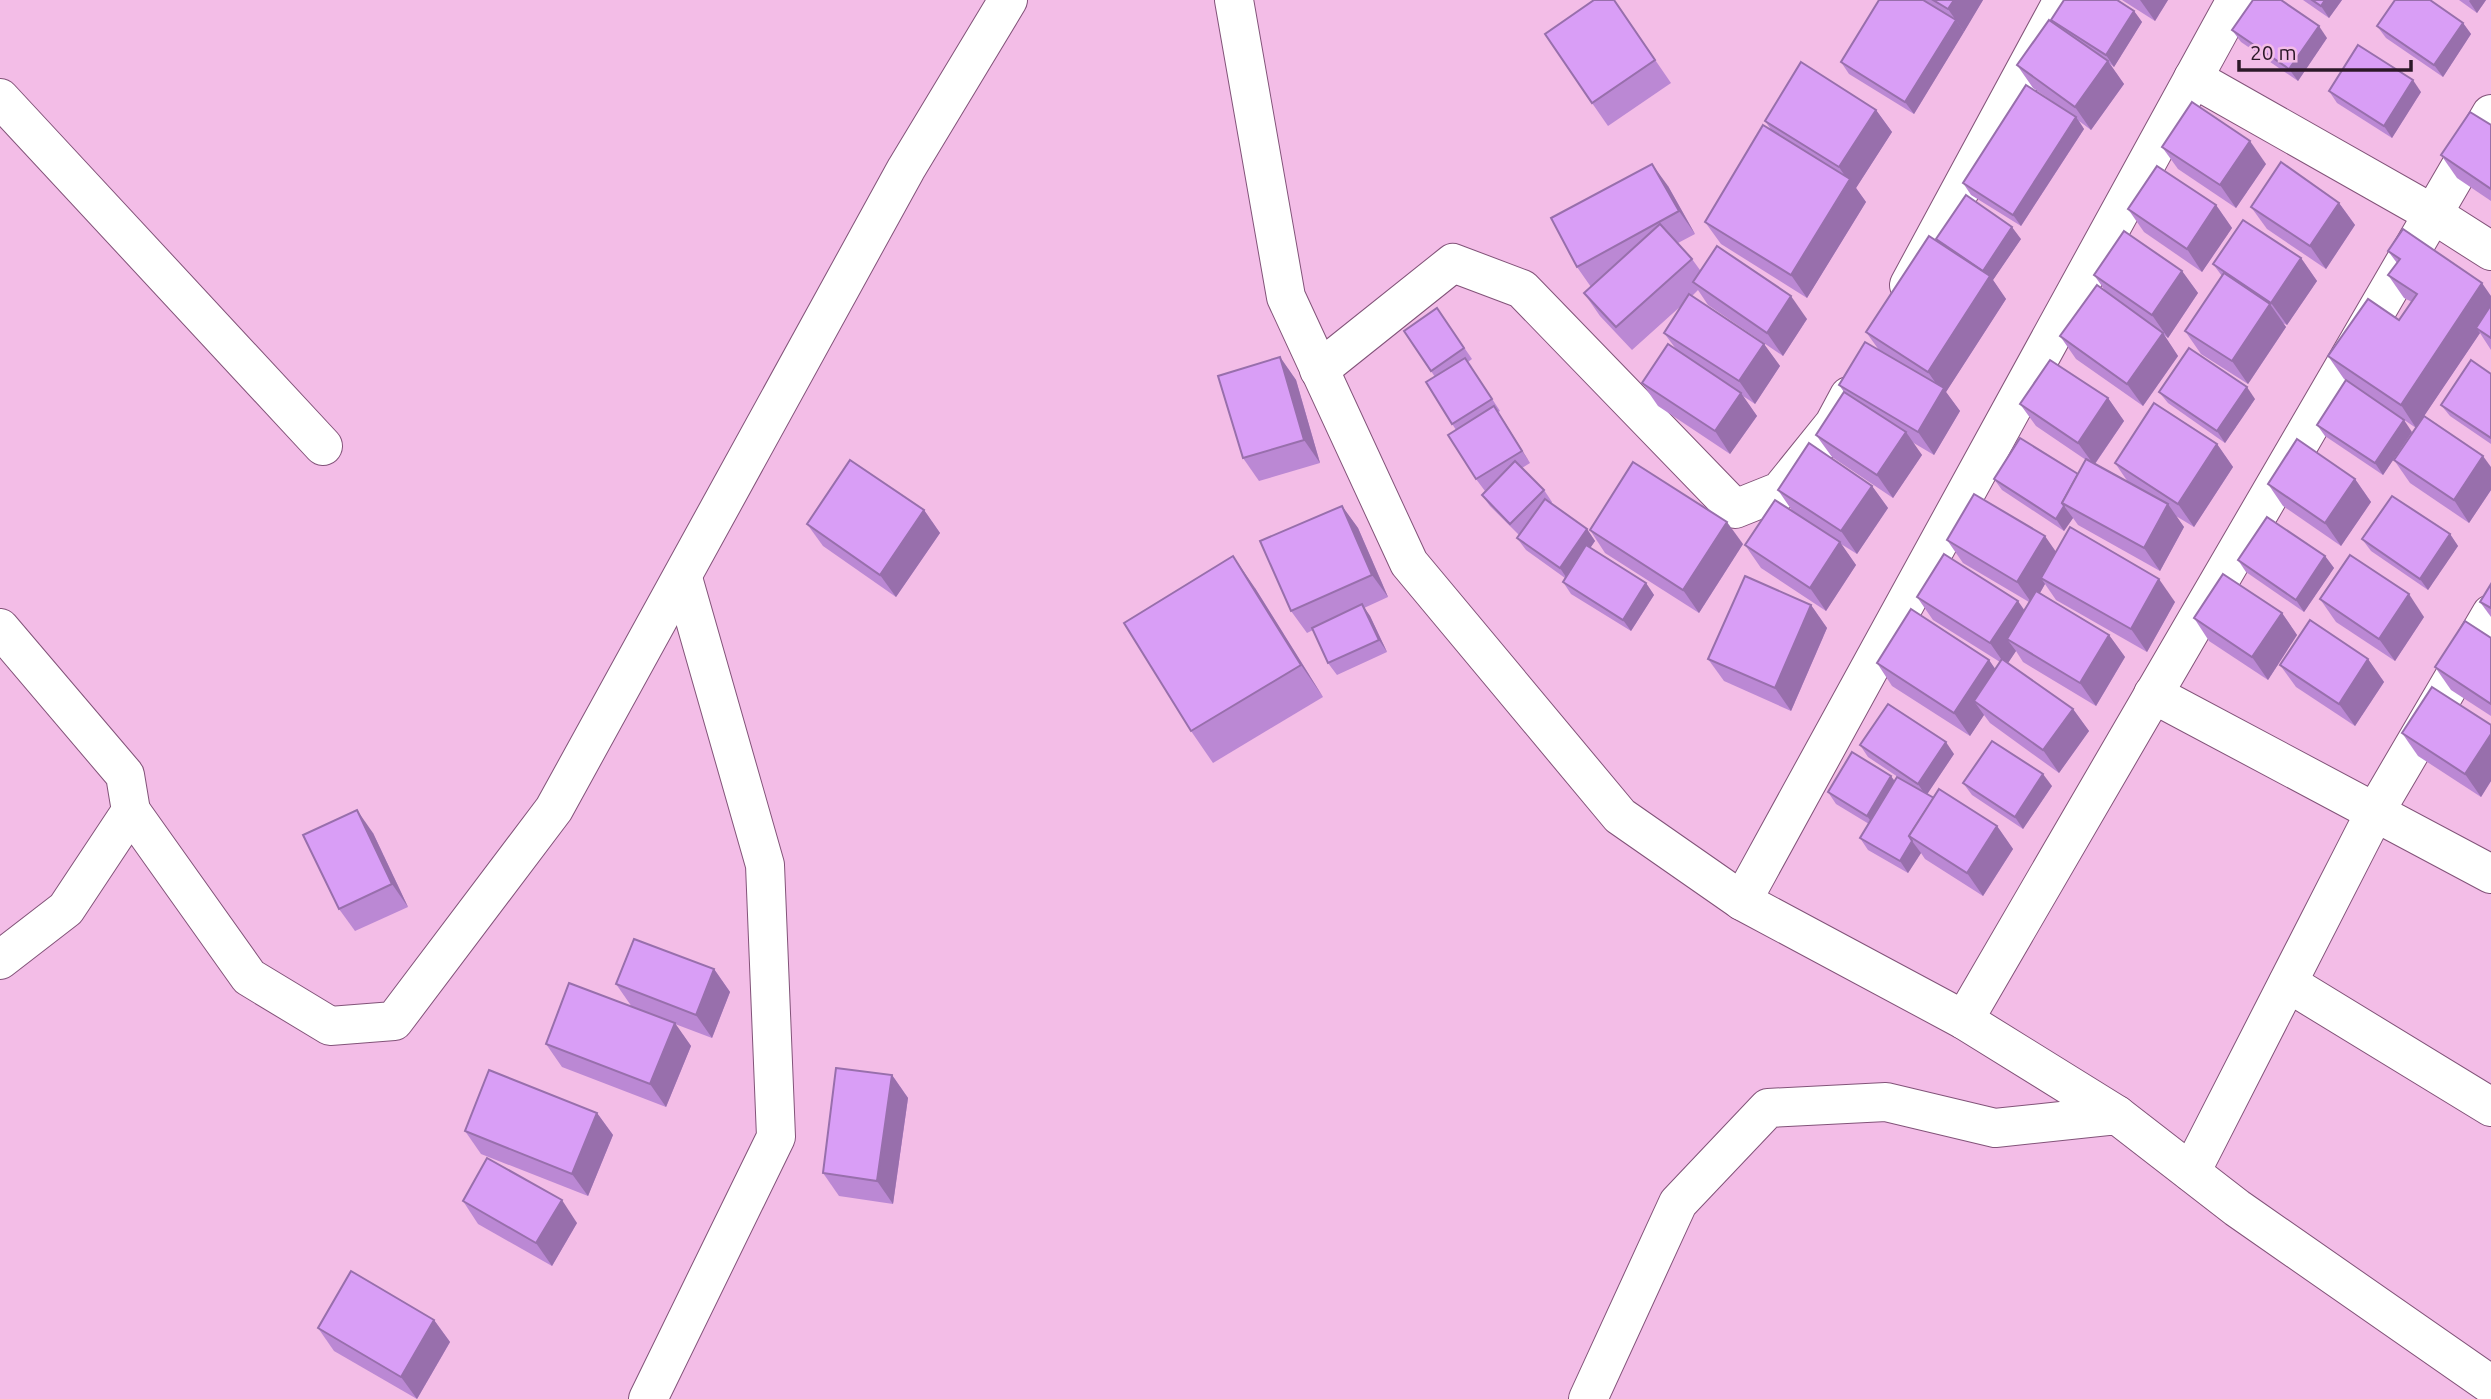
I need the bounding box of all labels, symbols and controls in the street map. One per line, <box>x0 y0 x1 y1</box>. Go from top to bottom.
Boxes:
scale bar <box>2239 28 2410 72</box>
text: 20 m <box>2250 40 2297 64</box>

